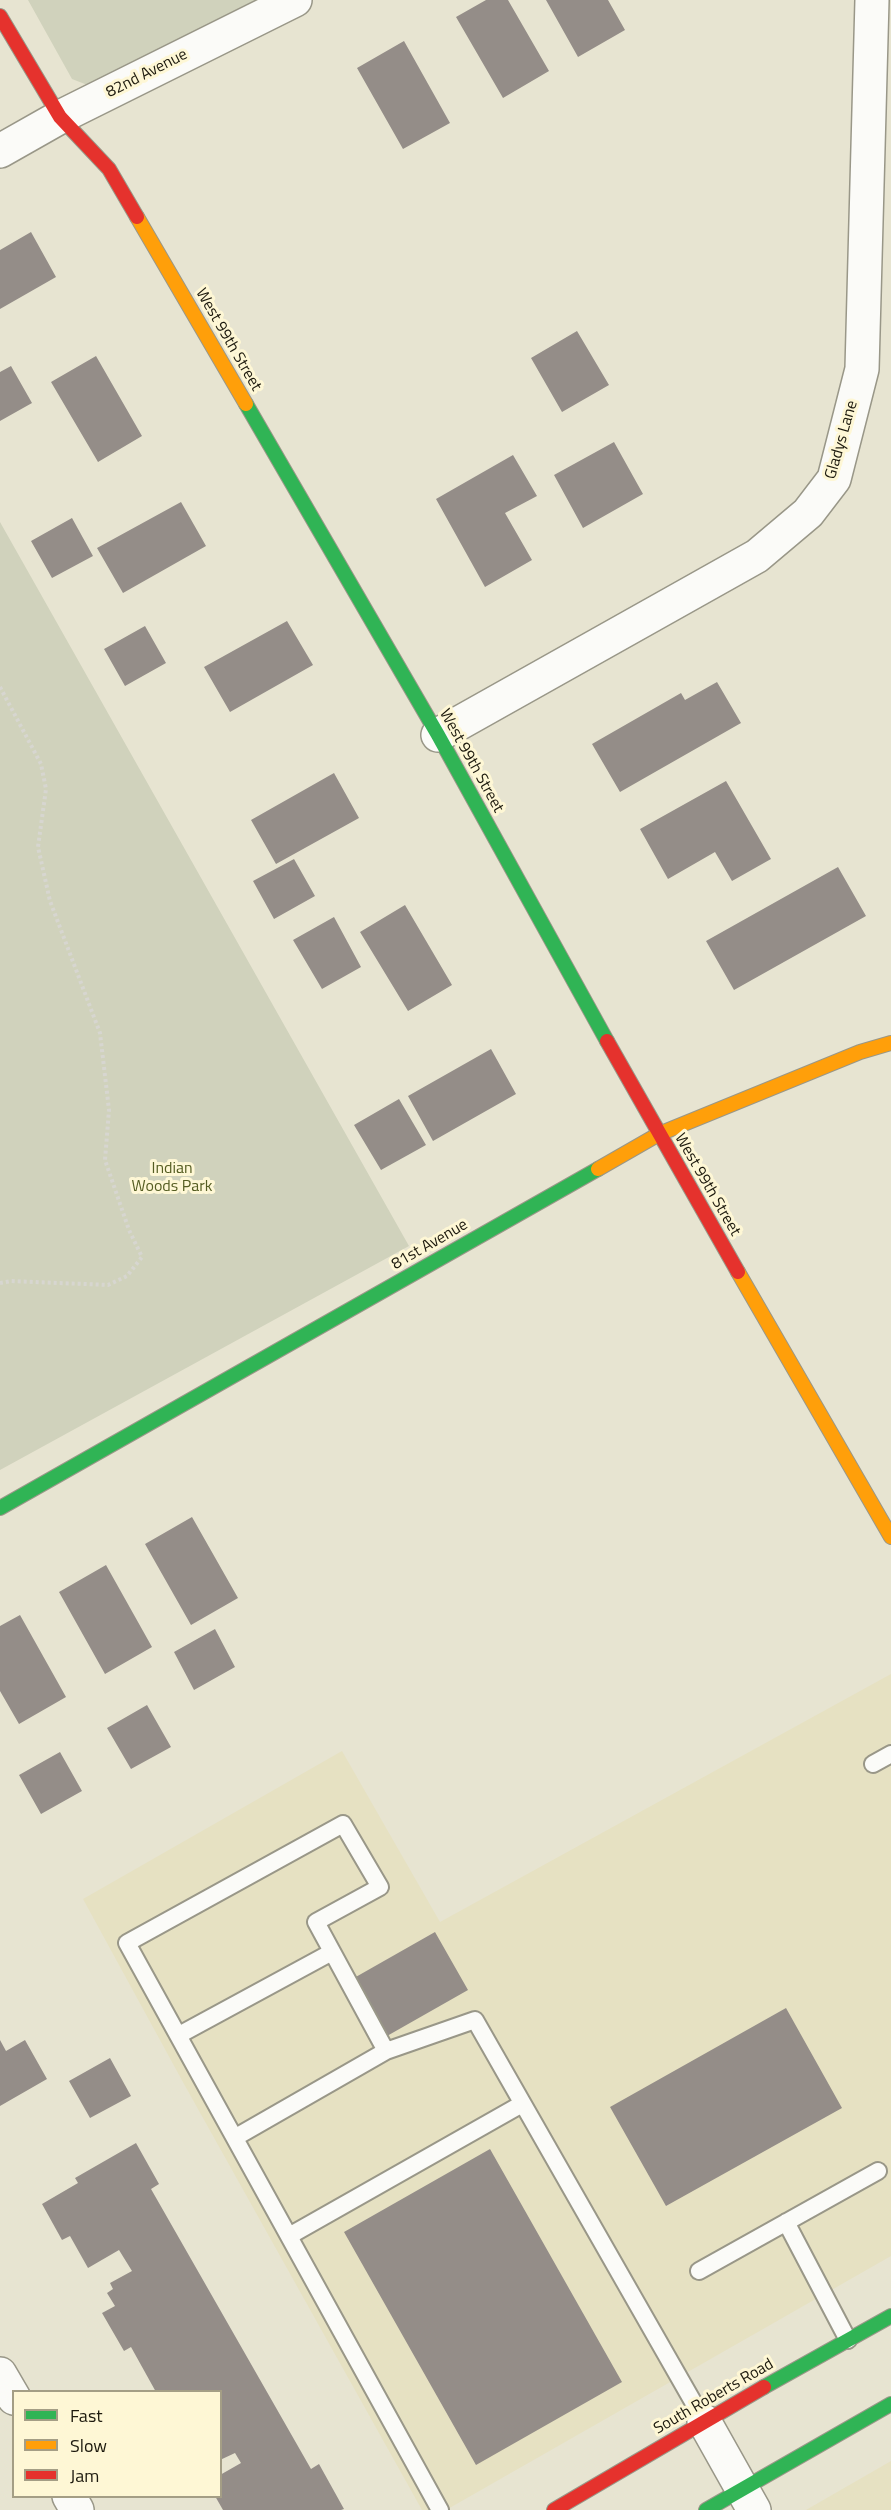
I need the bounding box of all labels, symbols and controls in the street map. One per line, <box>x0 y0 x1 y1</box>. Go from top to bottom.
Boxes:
street label: 82nd Avenue <box>103 45 191 103</box>
street label: West 99th Street <box>191 285 265 395</box>
street label: Gladys Lane <box>822 398 862 482</box>
street label: West 99th Street <box>435 706 507 816</box>
street label: West 99th Street <box>670 1130 744 1240</box>
park label: Indian Woods Park <box>132 1159 212 1197</box>
street label: 81st Avenue <box>389 1216 471 1274</box>
street label: South Roberts Road <box>651 2355 777 2439</box>
legend <box>12 2390 222 2498</box>
text: Fast <box>70 2402 103 2429</box>
text: Slow <box>70 2432 107 2459</box>
text: Jam <box>70 2462 99 2489</box>

